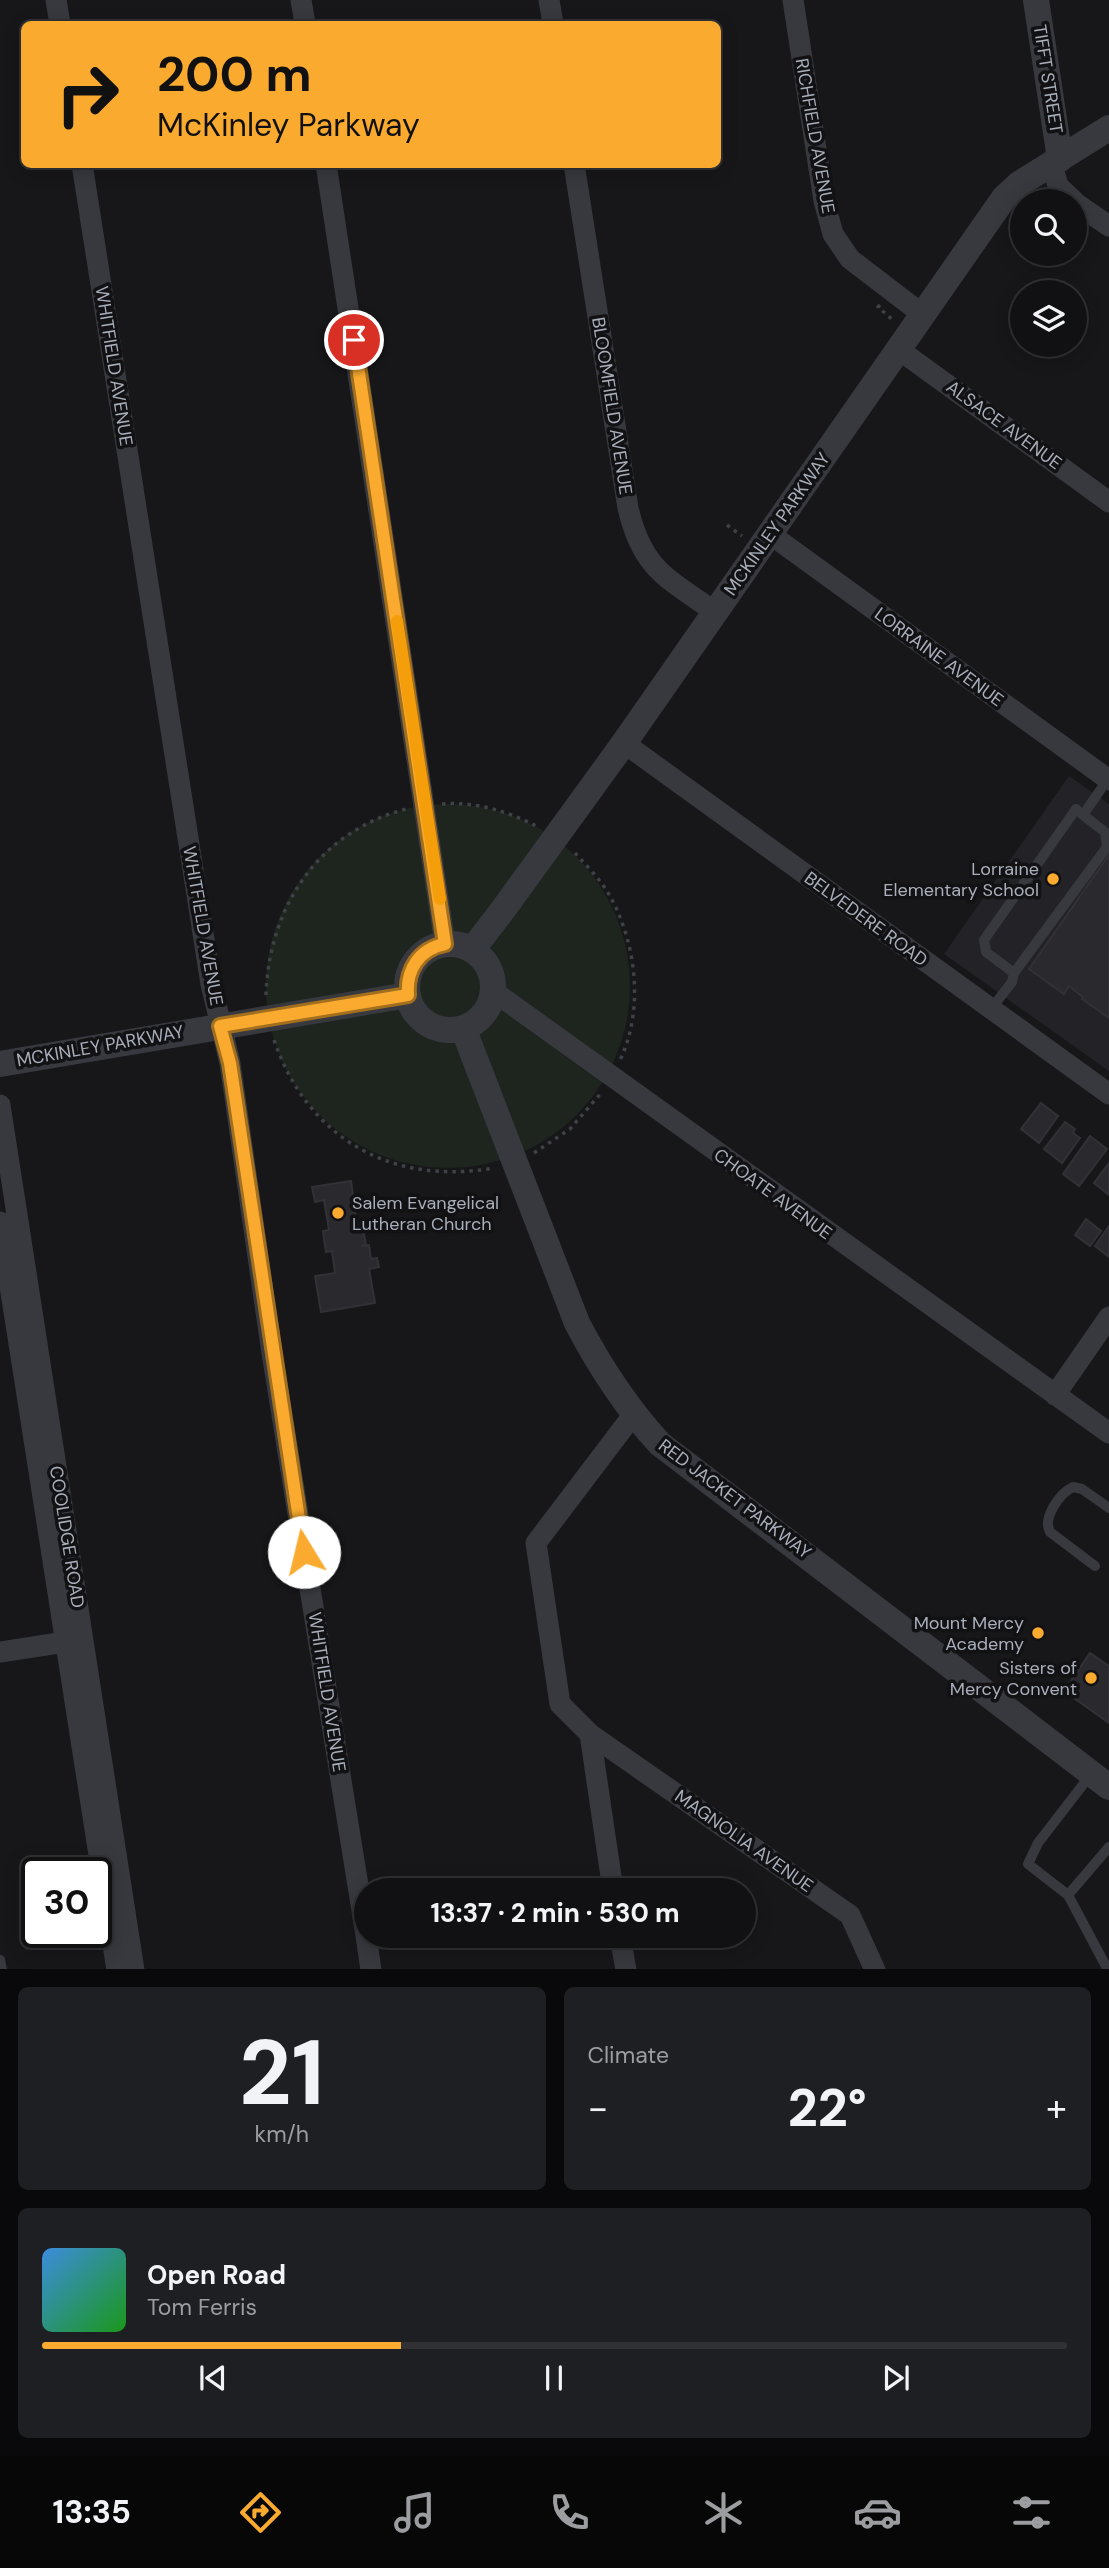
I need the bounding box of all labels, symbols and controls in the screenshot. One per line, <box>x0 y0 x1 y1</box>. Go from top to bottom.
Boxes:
street label: TIFFT STREET <box>1028 23 1068 135</box>
text: 200 m <box>157 42 312 106</box>
icon: right <box>42 49 133 140</box>
street label: RICHFIELD AVENUE <box>790 56 840 216</box>
text: McKinley Parkway <box>157 104 420 146</box>
map controls <box>1010 189 1087 357</box>
button: search <box>1010 189 1087 266</box>
button: layers <box>1010 280 1087 357</box>
street label: WHITFIELD AVENUE <box>90 284 138 448</box>
pin <box>324 310 384 370</box>
street label: BLOOMFIELD AVENUE <box>586 315 638 497</box>
icon: arrive <box>335 321 373 359</box>
street label: ALSACE AVENUE <box>941 375 1067 475</box>
street label: MCKINLEY PARKWAY <box>719 447 836 600</box>
street label: LORRAINE AVENUE <box>870 602 1008 712</box>
street label: WHITFIELD AVENUE <box>177 844 229 1008</box>
place label: Lorraine Elementary School <box>883 857 1039 902</box>
street label: BELVEDERE ROAD <box>800 866 932 972</box>
marker: Lorraine Elementary School <box>1045 871 1061 887</box>
street label: MCKINLEY PARKWAY <box>15 1019 186 1073</box>
street label: CHOATE AVENUE <box>709 1143 837 1245</box>
place label: Salem Evangelical Lutheran Church <box>352 1191 499 1236</box>
marker: Salem Evangelical Lutheran Church <box>330 1205 346 1221</box>
street label: RED JACKET PARKWAY <box>654 1434 817 1565</box>
street label: COOLIDGE ROAD <box>44 1464 90 1610</box>
position arrow <box>267 1515 341 1589</box>
street label: WHITFIELD AVENUE <box>303 1610 351 1774</box>
place label: Mount Mercy Academy <box>914 1611 1024 1656</box>
marker: Mount Mercy Academy <box>1030 1625 1046 1641</box>
place label: Sisters of Mercy Convent <box>950 1656 1077 1701</box>
marker: Sisters of Mercy Convent <box>1083 1670 1099 1686</box>
street label: MAGNOLIA AVENUE <box>670 1784 818 1898</box>
speed limit sign: 30 <box>21 1857 112 1948</box>
text: 13:37 · 2 min · 530 m <box>430 1896 680 1930</box>
text: 21 <box>239 2014 325 2132</box>
text: Climate <box>588 2040 669 2070</box>
text: 22° <box>788 2074 867 2142</box>
text: − <box>588 2083 608 2133</box>
text: + <box>1046 2083 1067 2133</box>
text: km/h <box>255 2119 309 2149</box>
text: Open Road <box>147 2258 286 2292</box>
text: Tom Ferris <box>147 2292 257 2322</box>
icon: previous <box>194 2359 232 2397</box>
icon: pause <box>535 2359 573 2397</box>
icon: next <box>877 2359 915 2397</box>
icon: directions <box>236 2488 285 2537</box>
icon: music <box>390 2488 439 2537</box>
icon: phone <box>545 2488 594 2537</box>
icon: climate <box>699 2488 748 2537</box>
icon: car <box>853 2488 902 2537</box>
icon: filters <box>1007 2488 1056 2537</box>
text: 13:35 <box>53 2491 131 2533</box>

